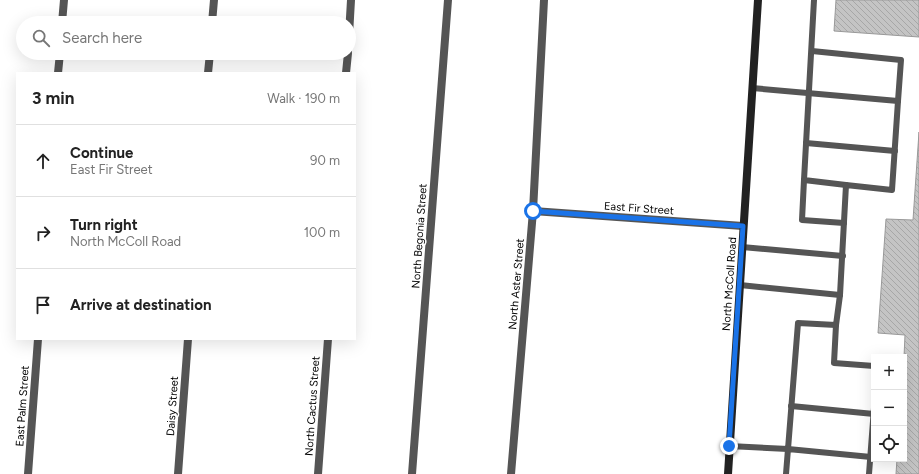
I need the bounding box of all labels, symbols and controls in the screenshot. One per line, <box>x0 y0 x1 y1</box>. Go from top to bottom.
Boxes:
search box <box>16 16 356 60</box>
icon: search <box>30 27 52 49</box>
text: Search here <box>62 29 142 47</box>
text: 3 min <box>32 88 74 108</box>
text: Walk · 190 m <box>267 91 340 106</box>
text: Continue <box>70 144 133 162</box>
icon: ahead <box>32 150 54 172</box>
text: 90 m <box>310 153 340 168</box>
text: East Fir Street <box>70 162 153 177</box>
street label: North Begonia Street <box>409 183 430 289</box>
street label: East Fir Street <box>604 200 674 217</box>
route start <box>524 202 542 220</box>
text: Turn right <box>70 216 138 234</box>
icon: right <box>32 222 54 244</box>
text: 100 m <box>304 225 340 240</box>
text: North McColl Road <box>70 234 181 249</box>
street label: North McColl Road <box>720 237 739 331</box>
street label: North Aster Street <box>506 238 527 330</box>
icon: arrive <box>32 294 54 316</box>
text: Arrive at destination <box>70 296 211 314</box>
map controls <box>871 354 907 462</box>
button: + <box>871 354 907 390</box>
street label: North Cactus Street <box>303 356 322 456</box>
street label: East Palm Street <box>13 365 32 447</box>
street label: Daisy Street <box>164 376 181 437</box>
button: − <box>871 390 907 426</box>
button: locate <box>871 426 907 462</box>
route end <box>720 437 738 455</box>

